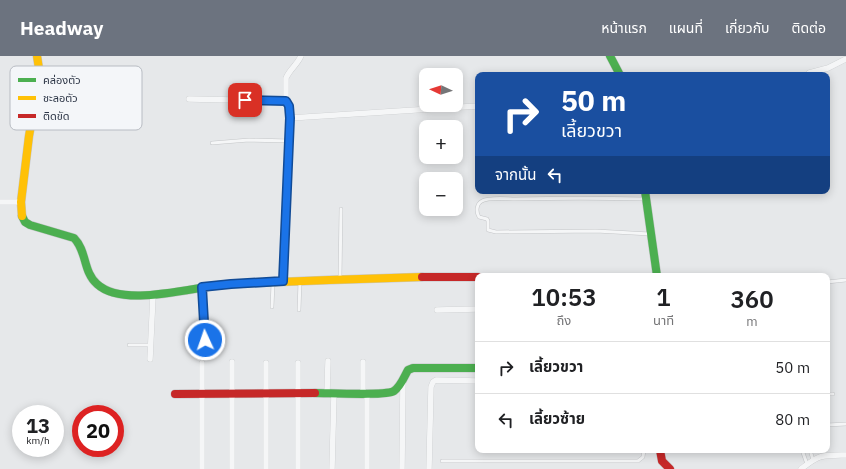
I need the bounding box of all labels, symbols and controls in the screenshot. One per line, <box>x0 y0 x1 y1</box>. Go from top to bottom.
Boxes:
text: Headway <box>20 16 103 40</box>
text: หน้าแรก <box>601 19 647 37</box>
text: แผนที่ <box>669 19 703 37</box>
text: เกี่ยวกับ <box>725 19 770 37</box>
text: ติดต่อ <box>792 19 826 37</box>
legend <box>10 66 142 130</box>
north arrow <box>419 68 463 112</box>
map controls <box>419 68 463 216</box>
text: คล่องตัว <box>43 73 81 87</box>
text: 50 m <box>561 82 626 119</box>
pin <box>228 83 262 117</box>
icon: right <box>495 88 547 140</box>
icon: arrive <box>234 89 256 111</box>
text: ชะลอตัว <box>43 91 78 105</box>
text: ติดขัด <box>43 109 70 123</box>
text: เลี้ยวขวา <box>561 119 622 142</box>
button: + <box>419 120 463 164</box>
icon: left <box>544 164 566 186</box>
text: จากนั้น <box>495 165 536 184</box>
button: − <box>419 172 463 216</box>
text: 10:53 <box>531 281 597 313</box>
text: 1 <box>656 281 671 313</box>
text: 360 <box>730 283 774 315</box>
text: ถึง <box>557 312 571 329</box>
text: นาที <box>653 312 674 329</box>
text: m <box>746 313 758 330</box>
position arrow <box>184 319 226 361</box>
icon: right <box>495 357 517 379</box>
text: เลี้ยวขวา <box>529 357 583 376</box>
text: 50 m <box>775 358 810 377</box>
speed limit sign: 20 <box>72 405 124 457</box>
icon: left <box>495 409 517 431</box>
text: เลี้ยวซ้าย <box>529 409 585 428</box>
text: 80 m <box>775 410 810 429</box>
text: 13 <box>26 412 50 439</box>
text: km/h <box>26 434 50 447</box>

